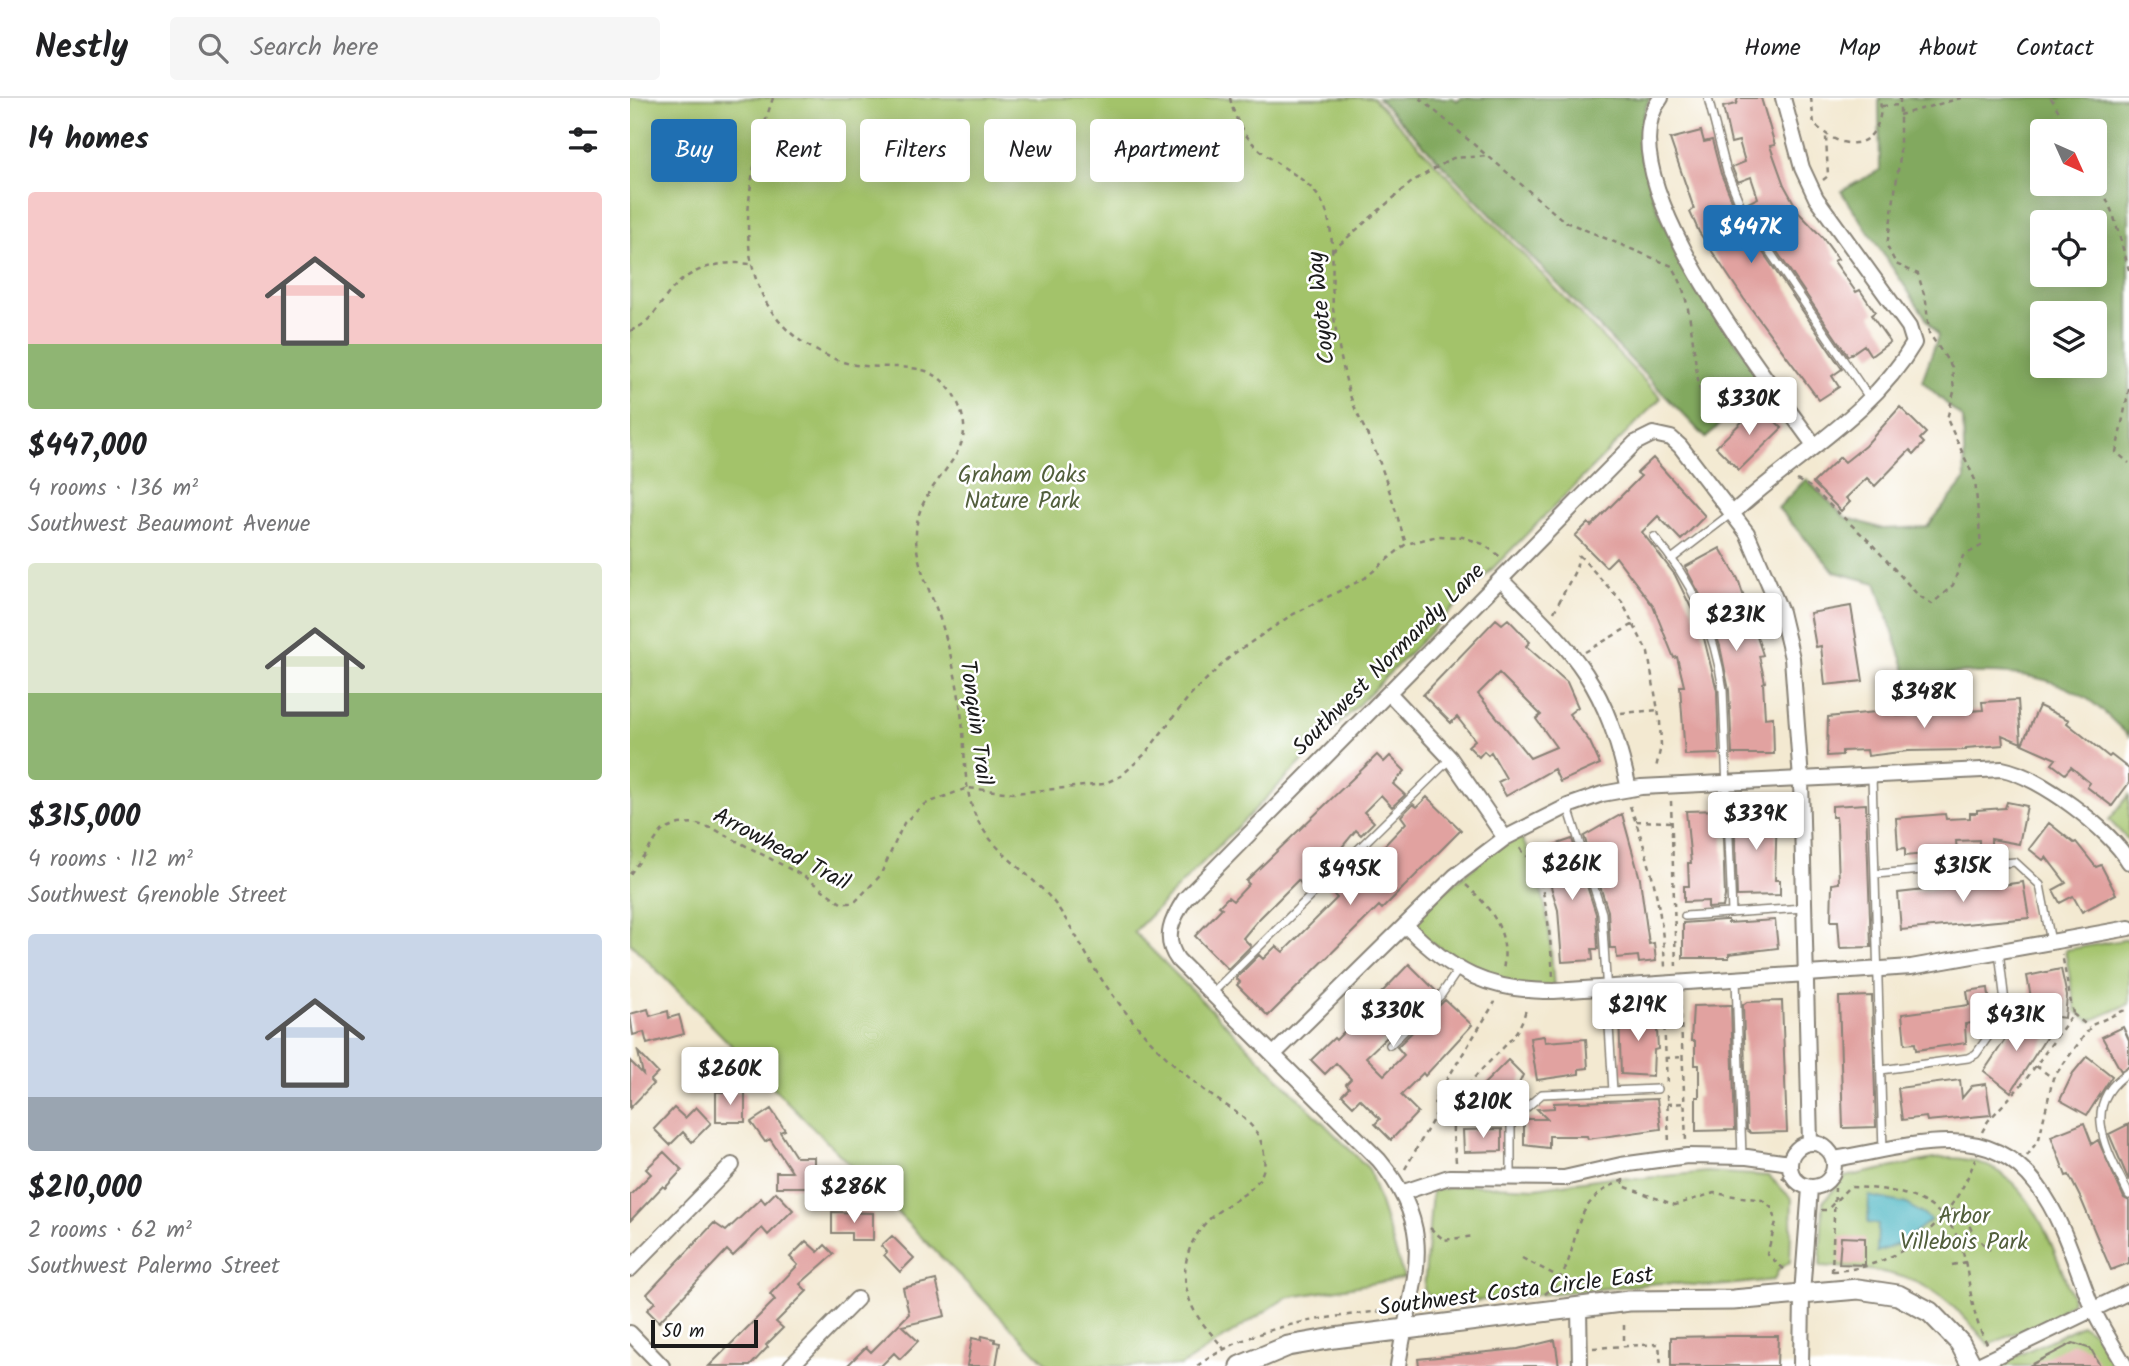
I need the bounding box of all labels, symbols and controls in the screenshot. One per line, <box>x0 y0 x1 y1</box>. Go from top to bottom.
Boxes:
search box <box>170 17 660 80</box>
text: Nestly <box>35 22 128 75</box>
text: Search here <box>250 27 378 69</box>
icon: search <box>194 29 232 67</box>
text: Home <box>1744 29 1801 68</box>
text: Map <box>1839 29 1881 68</box>
text: About <box>1919 29 1977 68</box>
text: Contact <box>2015 29 2094 68</box>
text: 14 homes <box>28 116 149 164</box>
chip: Buy <box>651 119 737 182</box>
chip: Rent <box>751 119 846 182</box>
chip: Filters <box>860 119 970 182</box>
chip: New <box>984 119 1076 182</box>
chip: Apartment <box>1090 119 1244 182</box>
north arrow <box>2030 119 2107 196</box>
map controls <box>2030 119 2107 378</box>
icon: filters <box>564 121 602 159</box>
pin: $447K <box>1702 206 1800 265</box>
text: $447K <box>1719 210 1783 246</box>
button: locate <box>2030 210 2107 287</box>
icon: home <box>252 238 378 364</box>
street label: Coyote Way <box>1298 250 1346 366</box>
button: layers <box>2030 301 2107 378</box>
pin: $330K <box>1700 378 1798 437</box>
text: $330K <box>1717 382 1781 418</box>
text: $447,000 <box>28 423 147 471</box>
park label: Graham Oaks Nature Park <box>958 458 1086 520</box>
text: 4 rooms · 136 m² <box>28 471 198 507</box>
text: Southwest Beaumont Avenue <box>28 507 310 543</box>
street label: Southwest Normandy Lane <box>1284 555 1494 765</box>
pin: $231K <box>1687 594 1785 653</box>
text: $231K <box>1706 598 1766 634</box>
icon: home <box>252 609 378 735</box>
street label: Tonquin Trail <box>948 658 1002 788</box>
pin: $348K <box>1875 670 1973 730</box>
text: $348K <box>1891 675 1957 711</box>
pin: $339K <box>1707 792 1805 852</box>
text: $315,000 <box>28 794 140 842</box>
text: $339K <box>1724 797 1788 833</box>
street label: Arrowhead Trail <box>706 799 856 902</box>
text: 4 rooms · 112 m² <box>28 842 193 878</box>
pin: $261K <box>1523 842 1621 902</box>
pin: $315K <box>1914 844 2012 904</box>
text: $261K <box>1542 847 1602 883</box>
pin: $495K <box>1301 848 1399 907</box>
text: $315K <box>1934 849 1992 885</box>
text: $495K <box>1318 852 1382 888</box>
text: Southwest Grenoble Street <box>28 878 287 914</box>
icon: home <box>252 980 378 1106</box>
pin: $219K <box>1589 984 1687 1043</box>
text: $219K <box>1608 988 1668 1024</box>
pin: $330K <box>1344 990 1442 1049</box>
pin: $431K <box>1967 993 2065 1053</box>
text: $330K <box>1361 994 1425 1030</box>
text: $431K <box>1986 998 2046 1034</box>
pin: $260K <box>681 1048 779 1107</box>
text: $260K <box>697 1052 763 1088</box>
pin: $210K <box>1434 1080 1532 1140</box>
text: $210K <box>1453 1085 1513 1121</box>
text: $210,000 <box>28 1165 142 1213</box>
pin: $286K <box>805 1166 903 1225</box>
text: $286K <box>821 1170 887 1206</box>
park label: Arbor Villebois Park <box>1900 1199 2028 1261</box>
text: 2 rooms · 62 m² <box>28 1213 192 1249</box>
text: Southwest Palermo Street <box>28 1249 280 1285</box>
street label: Southwest Costa Circle East <box>1376 1257 1657 1327</box>
scale bar <box>651 1317 758 1349</box>
text: 50 m <box>662 1317 704 1347</box>

